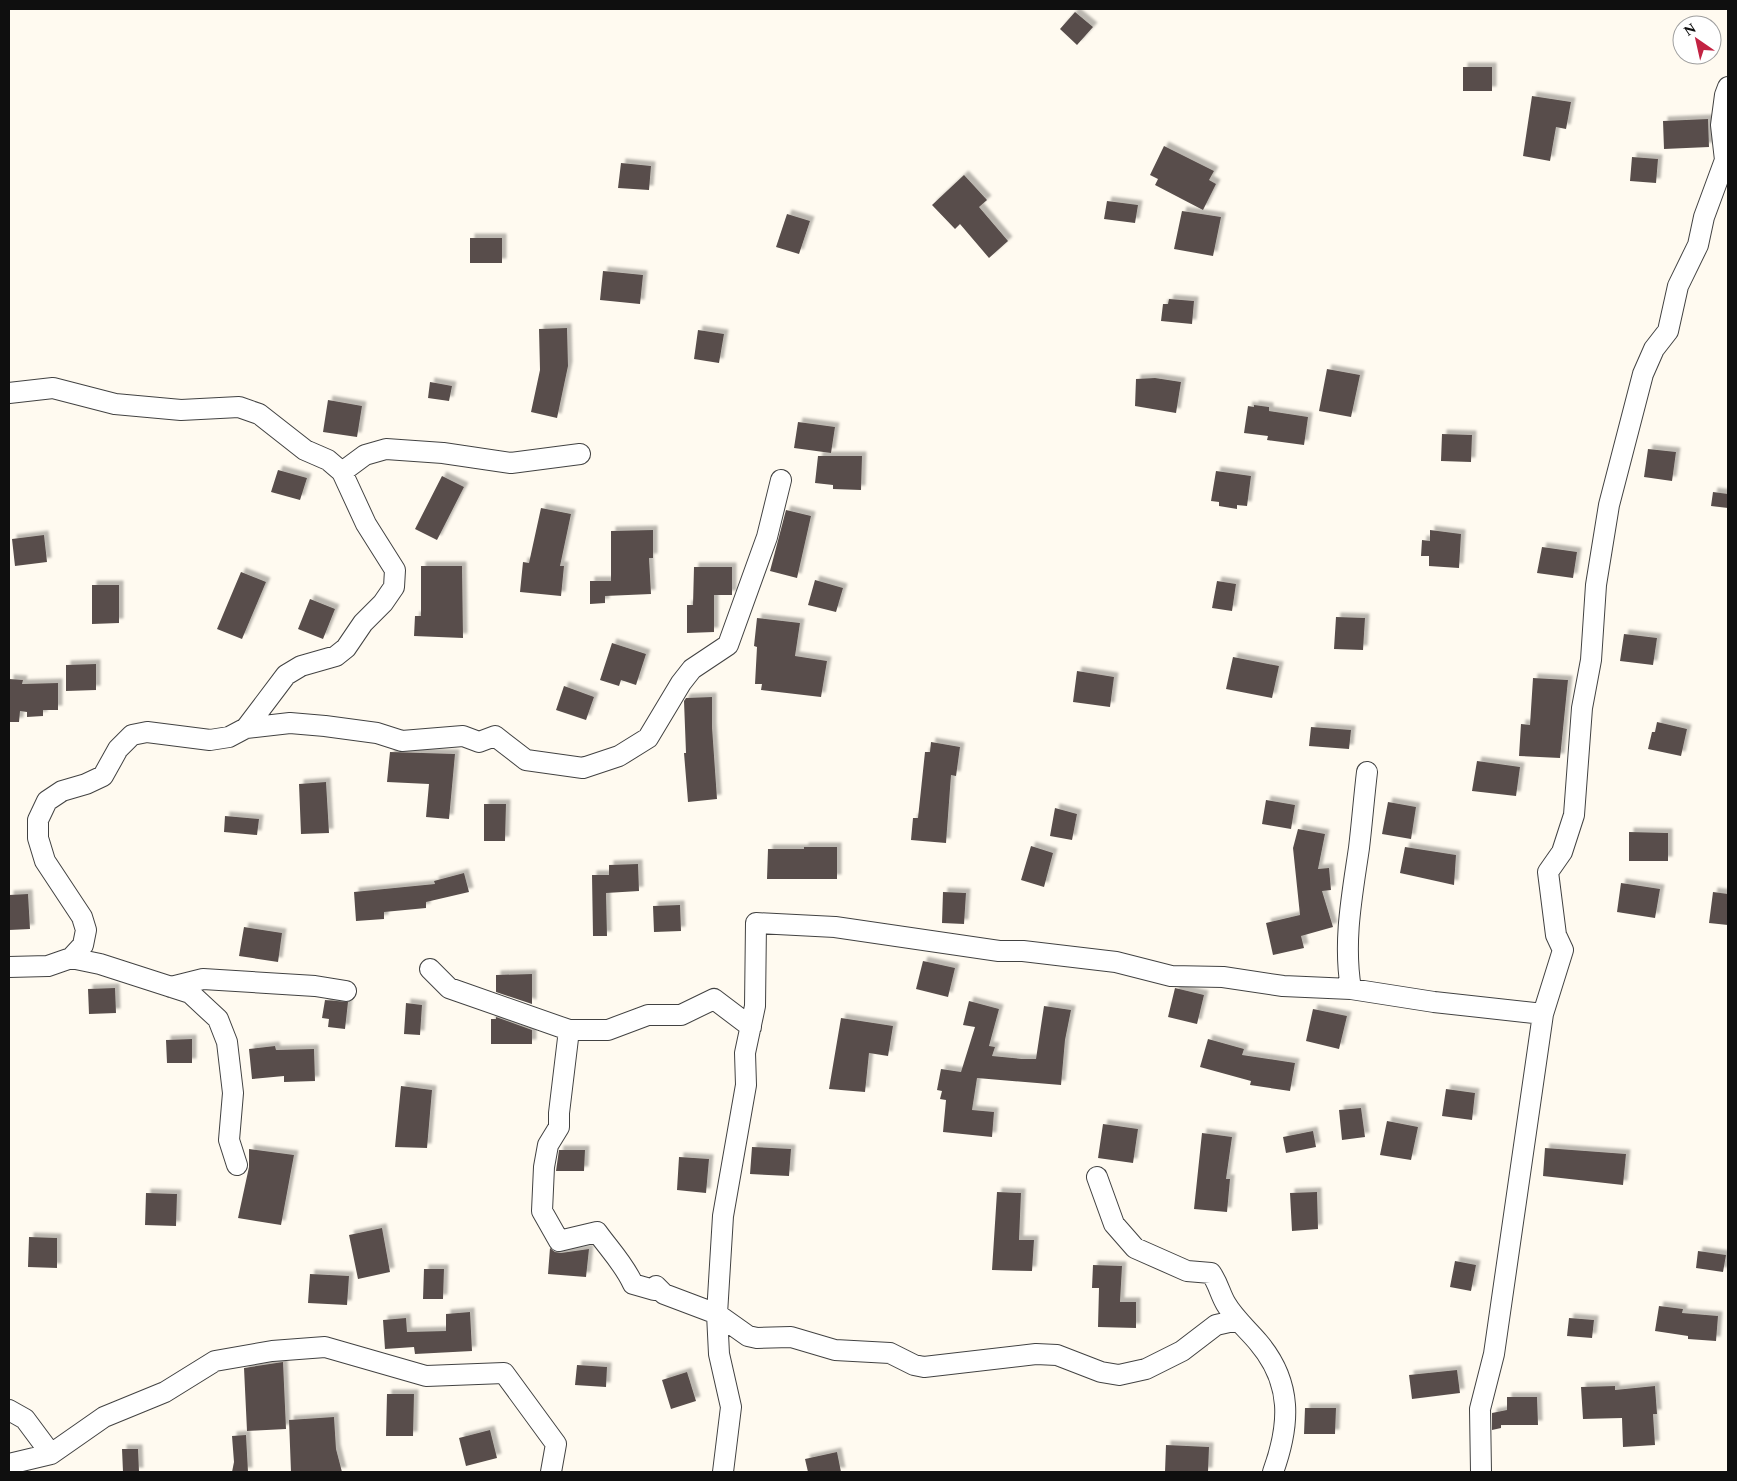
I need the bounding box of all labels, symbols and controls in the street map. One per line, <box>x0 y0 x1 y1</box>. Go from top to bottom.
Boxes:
north arrow <box>1672 15 1722 65</box>
text: N <box>1679 18 1701 42</box>

